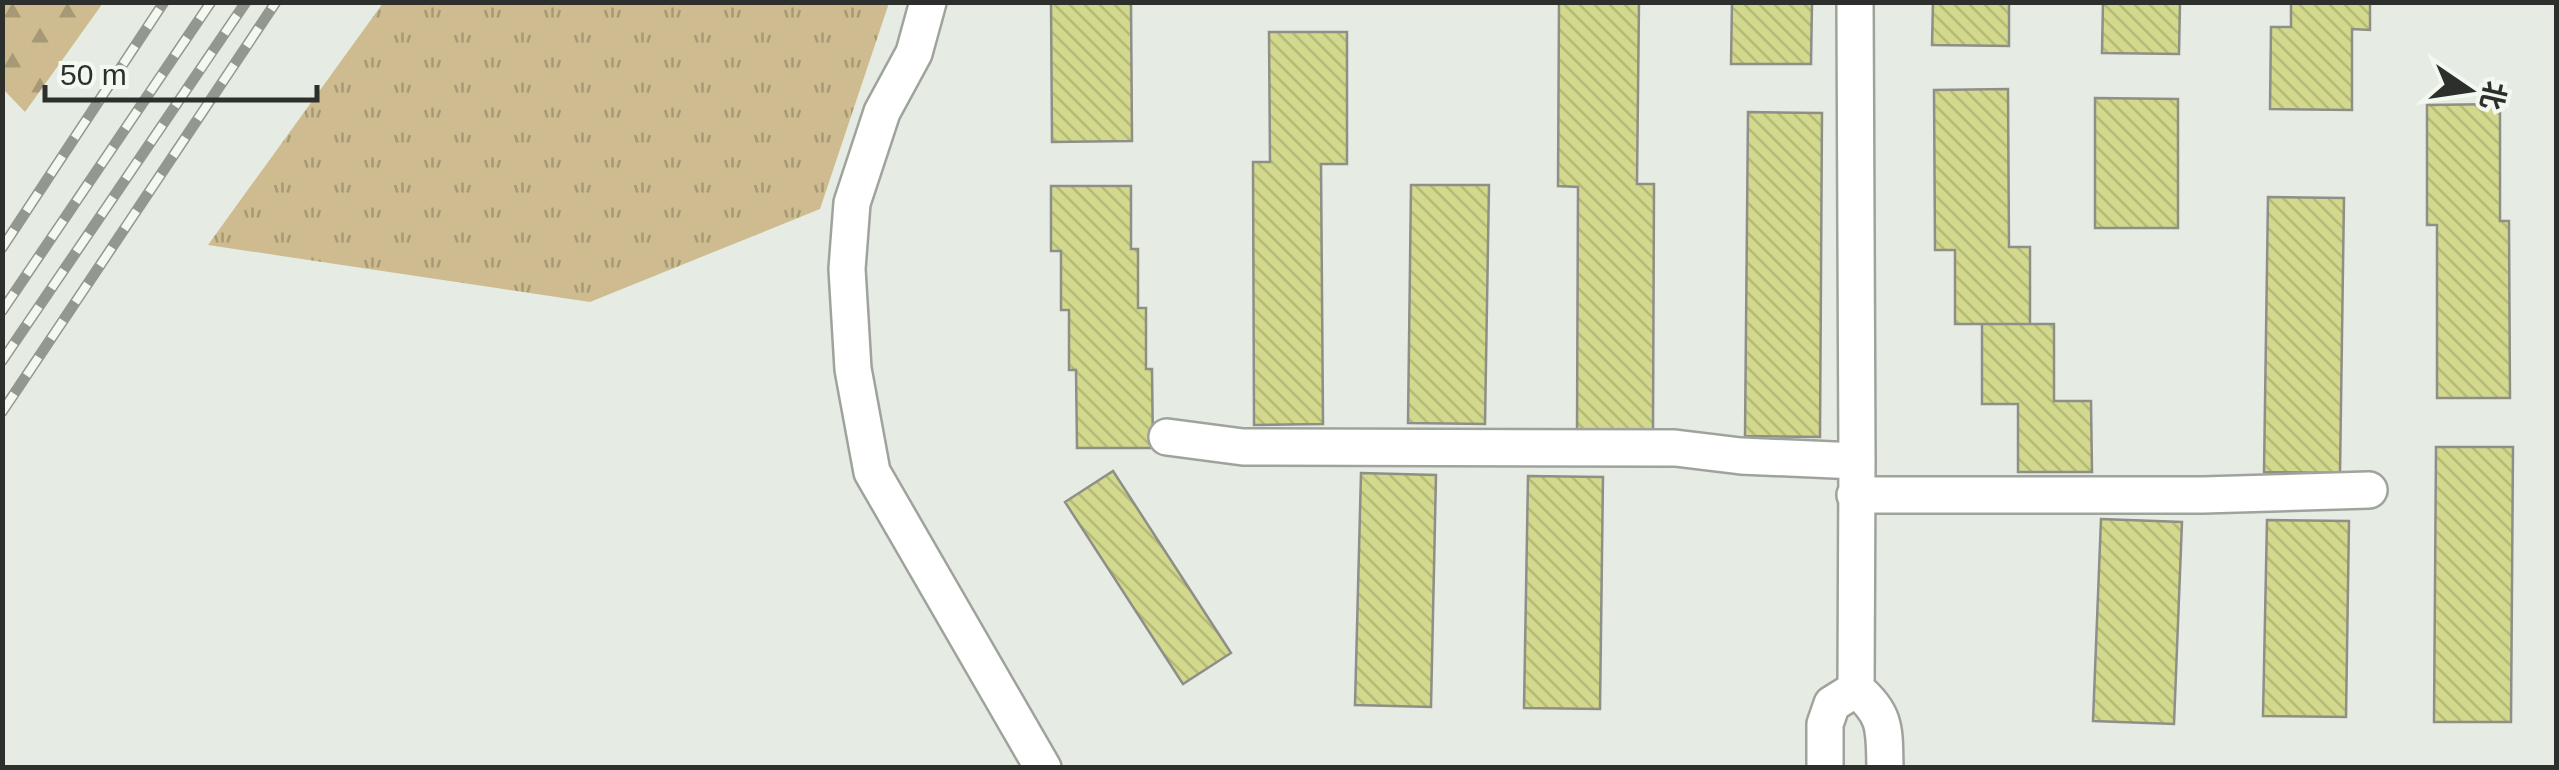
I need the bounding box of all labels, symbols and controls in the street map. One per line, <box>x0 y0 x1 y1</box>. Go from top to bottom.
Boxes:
scale bar <box>45 40 318 102</box>
north arrow <box>2419 40 2519 140</box>
text: 50 m <box>60 58 127 91</box>
text: 北 <box>2475 78 2511 113</box>

